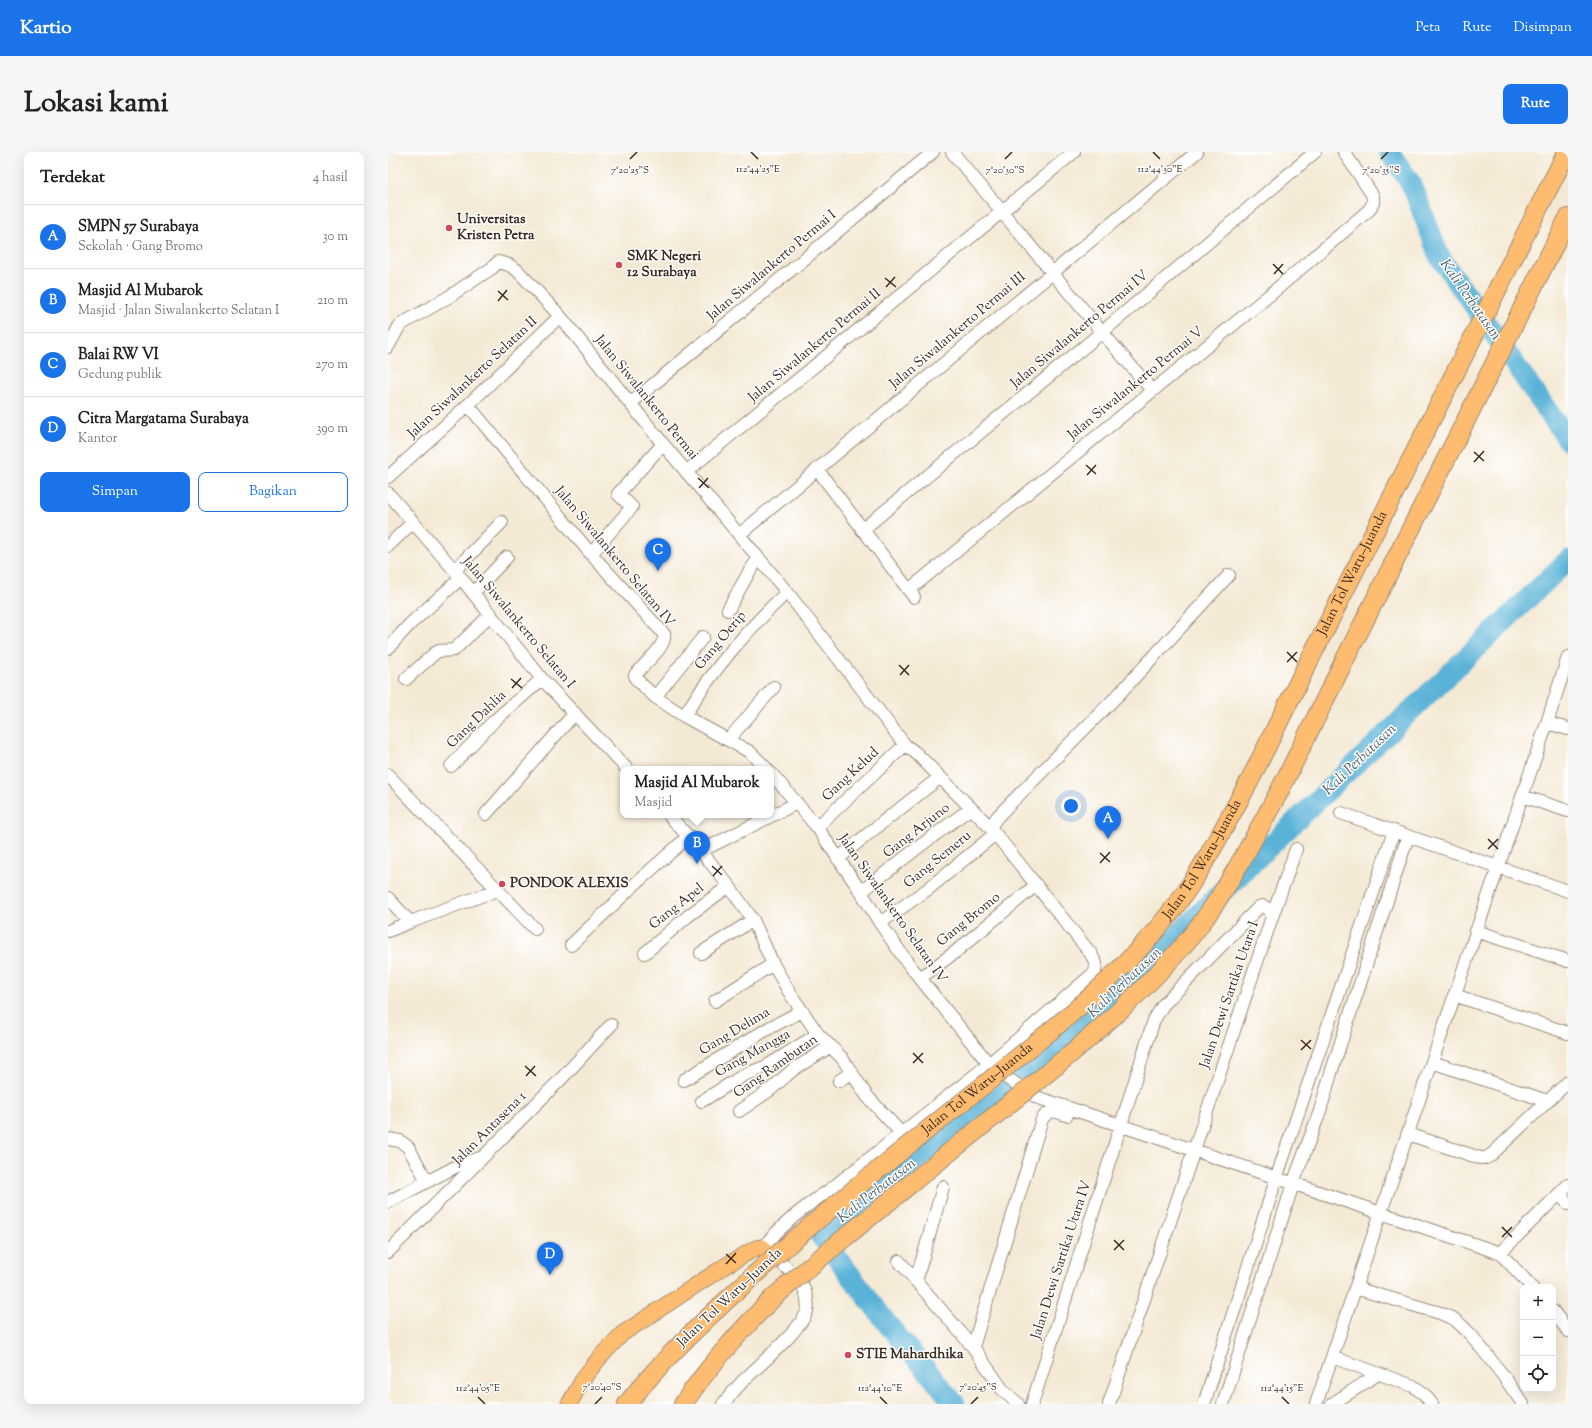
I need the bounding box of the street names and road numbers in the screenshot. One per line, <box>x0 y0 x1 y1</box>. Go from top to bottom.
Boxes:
street label: Jalan Siwalankerto Permai I <box>702 206 841 327</box>
street label: Jalan Siwalankerto Permai IV <box>1006 266 1154 394</box>
street label: Jalan Siwalankerto Permai III <box>885 268 1031 395</box>
street label: Jalan Siwalankerto Permai II <box>744 284 886 408</box>
street label: Jalan Siwalankerto Selatan II <box>403 312 543 444</box>
street label: Jalan Siwalankerto Permai V <box>1063 322 1209 446</box>
street label: Jalan Siwalankerto Permai <box>589 330 703 465</box>
street label: Jalan Siwalankerto Selatan IV <box>549 482 679 632</box>
street label: Jalan Tol Waru–Juanda <box>1313 507 1393 640</box>
street label: Jalan Siwalankerto Selatan I <box>456 552 579 694</box>
street label: Gang Oerip <box>690 607 752 675</box>
street label: Gang Dahlia <box>443 686 512 754</box>
street label: Gang Kelud <box>818 743 884 807</box>
street label: Jalan Tol Waru–Juanda <box>1158 796 1248 925</box>
street label: Gang Arjuno <box>879 798 955 864</box>
street label: Gang Semeru <box>900 826 976 894</box>
street label: Jalan Siwalankerto Selatan IV <box>832 830 952 988</box>
street label: Gang Apel <box>645 879 709 935</box>
street label: Gang Bromo <box>933 888 1005 952</box>
street label: Jalan Dewi Sartika Utara I <box>1195 918 1265 1072</box>
street label: Gang Delima <box>696 1003 775 1061</box>
street label: Gang Mangga <box>712 1025 795 1083</box>
street label: Gang Rambutan <box>730 1030 822 1104</box>
street label: Jalan Tol Waru–Juanda <box>917 1038 1038 1141</box>
street label: Jalan Antasena 1 <box>448 1087 532 1171</box>
street label: Jalan Dewi Sartika Utara IV <box>1027 1177 1097 1343</box>
street label: Jalan Tol Waru–Juanda <box>672 1244 787 1353</box>

